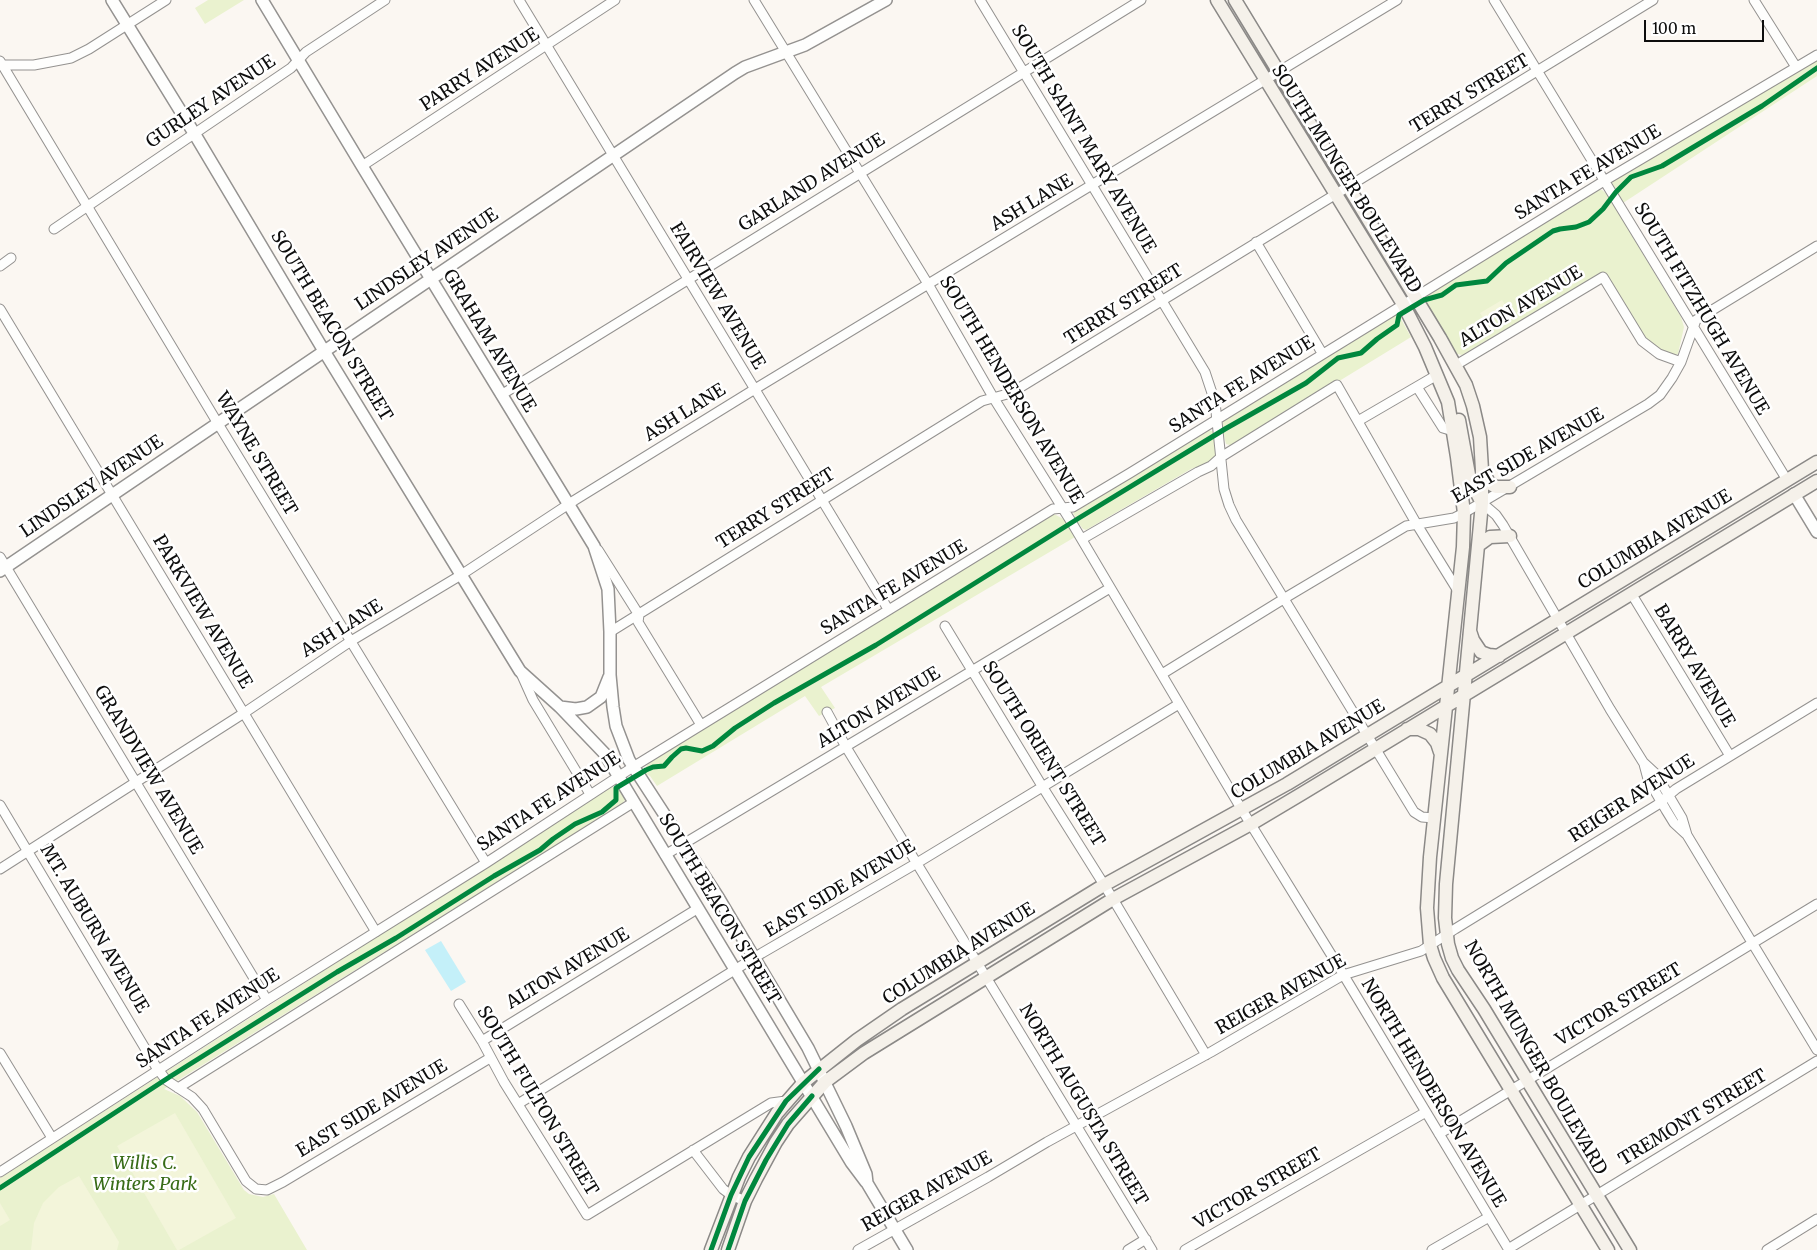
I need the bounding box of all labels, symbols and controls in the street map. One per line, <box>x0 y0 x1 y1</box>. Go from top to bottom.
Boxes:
scale bar <box>1647 10 1767 42</box>
text: 100 m <box>1652 19 1696 38</box>
street label: SOUTH SAINT MARY AVENUE <box>1006 21 1160 257</box>
street label: PARRY AVENUE <box>417 24 543 116</box>
street label: TERRY STREET <box>1406 50 1534 138</box>
street label: GURLEY AVENUE <box>142 51 280 153</box>
street label: SOUTH MUNGER BOULEVARD <box>1267 61 1425 297</box>
street label: SANTA FE AVENUE <box>1511 121 1665 225</box>
street label: GARLAND AVENUE <box>735 129 889 237</box>
street label: ASH LANE <box>987 170 1077 236</box>
street label: SOUTH FITZHUGH AVENUE <box>1629 199 1773 419</box>
street label: LINDSLEY AVENUE <box>352 204 502 316</box>
street label: FAIRVIEW AVENUE <box>665 219 769 373</box>
street label: SOUTH BEACON STREET <box>265 227 397 425</box>
street label: TERRY STREET <box>1061 260 1187 350</box>
street label: ALTON AVENUE <box>1456 262 1586 352</box>
street label: GRAHAM AVENUE <box>438 266 540 416</box>
street label: SOUTH HENDERSON AVENUE <box>934 272 1088 508</box>
street label: SANTA FE AVENUE <box>1166 332 1318 438</box>
street label: ASH LANE <box>640 380 730 446</box>
street label: WAYNE STREET <box>211 388 301 520</box>
street label: EAST SIDE AVENUE <box>1448 404 1608 508</box>
street label: LINDSLEY AVENUE <box>17 431 167 543</box>
street label: TERRY STREET <box>713 464 839 554</box>
street label: COLUMBIA AVENUE <box>1574 486 1736 594</box>
street label: PARKVIEW AVENUE <box>148 531 256 693</box>
street label: SANTA FE AVENUE <box>817 536 971 640</box>
street label: ASH LANE <box>297 596 387 662</box>
street label: BARRY AVENUE <box>1649 601 1739 731</box>
street label: SOUTH ORIENT STREET <box>977 657 1109 851</box>
street label: ALTON AVENUE <box>814 663 944 753</box>
street label: GRANDVIEW AVENUE <box>89 682 207 858</box>
street label: COLUMBIA AVENUE <box>1227 696 1389 804</box>
street label: SANTA FE AVENUE <box>473 748 625 856</box>
street label: REIGER AVENUE <box>1565 750 1699 848</box>
street label: SOUTH BEACON STREET <box>653 810 785 1008</box>
street label: EAST SIDE AVENUE <box>761 836 919 942</box>
street label: MT. AUBURN AVENUE <box>35 841 153 1017</box>
street label: COLUMBIA AVENUE <box>879 898 1039 1010</box>
street label: ALTON AVENUE <box>503 924 633 1014</box>
street label: NORTH MUNGER BOULEVARD <box>1459 937 1611 1179</box>
street label: REIGER AVENUE <box>1212 950 1350 1040</box>
street label: VICTOR STREET <box>1552 959 1686 1051</box>
street label: SANTA FE AVENUE <box>132 965 284 1073</box>
street label: NORTH HENDERSON AVENUE <box>1356 975 1510 1211</box>
street label: NORTH AUGUSTA STREET <box>1014 1000 1152 1210</box>
street label: SOUTH FULTON STREET <box>472 1002 602 1200</box>
street label: EAST SIDE AVENUE <box>293 1056 451 1162</box>
street label: TREMONT STREET <box>1615 1065 1771 1171</box>
street label: VICTOR STREET <box>1191 1144 1325 1234</box>
street label: REIGER AVENUE <box>858 1147 996 1237</box>
park label: Willis C. Winters Park <box>93 1153 197 1196</box>

